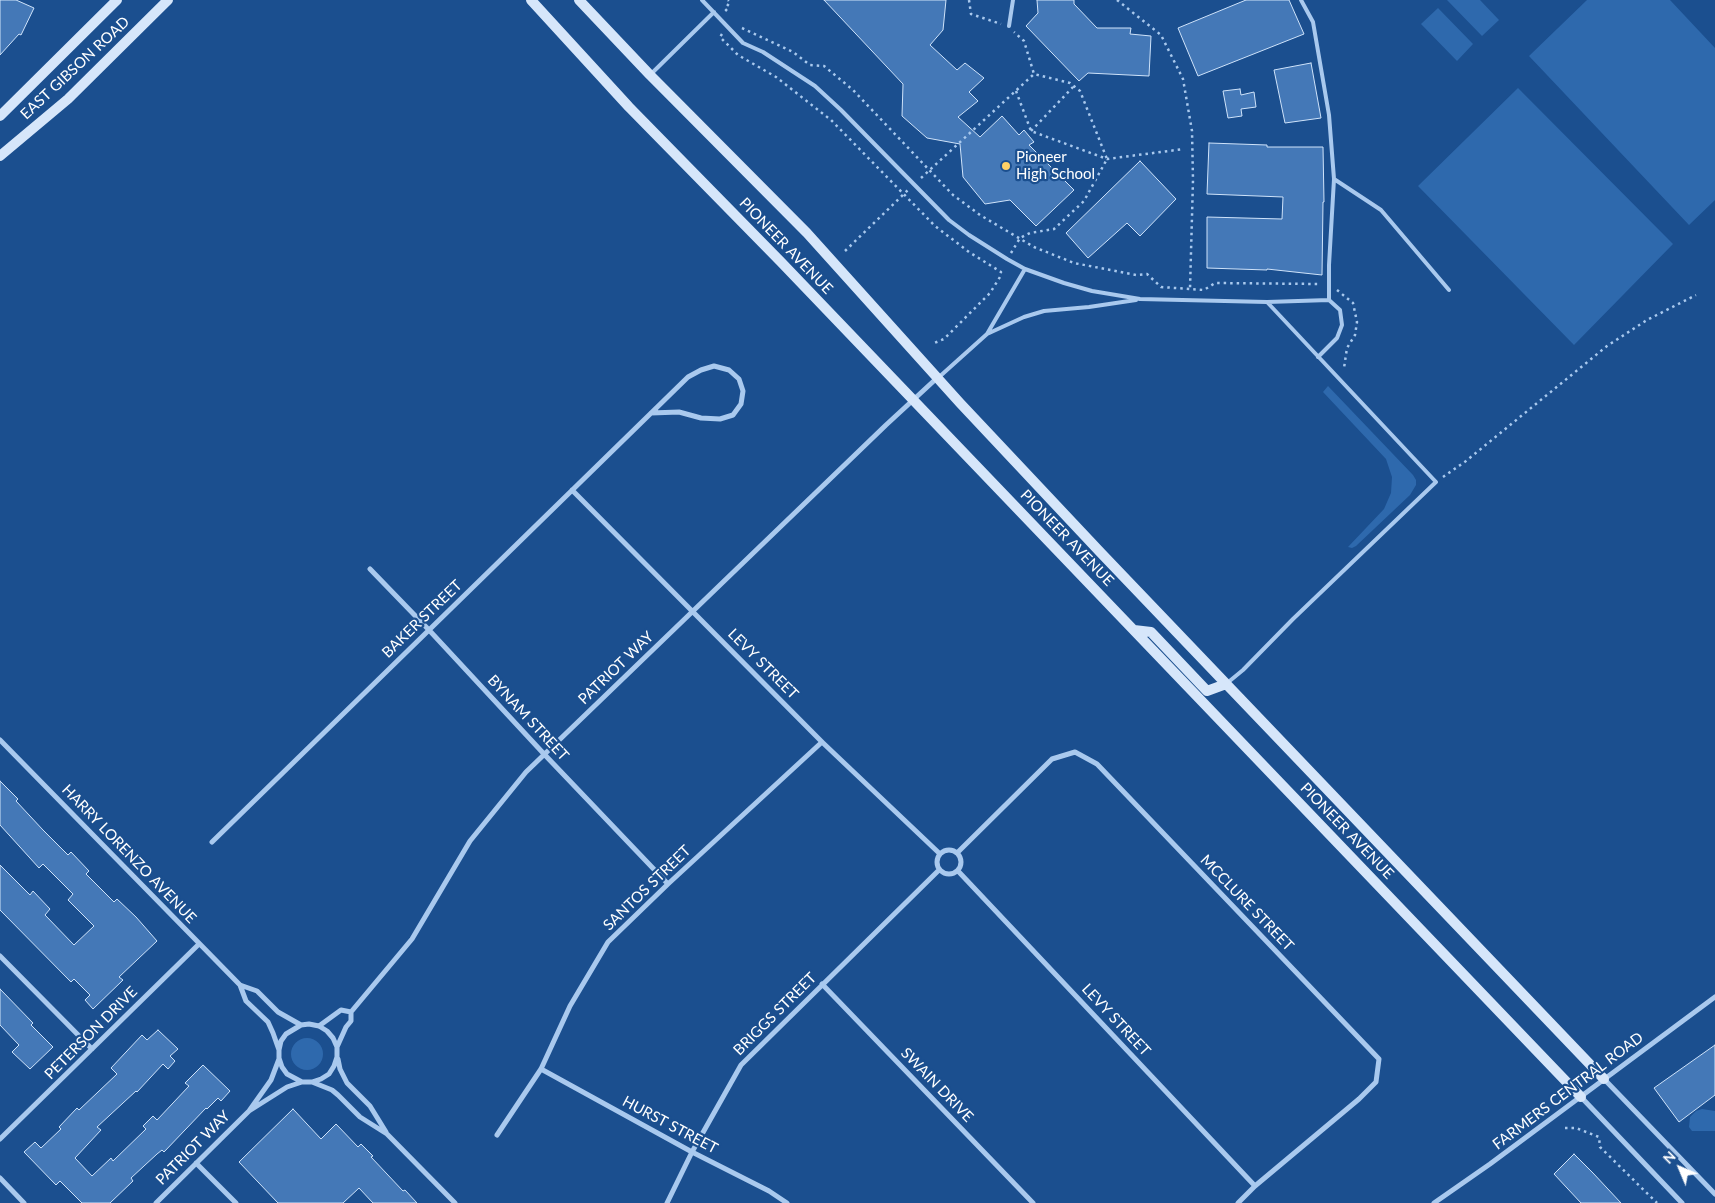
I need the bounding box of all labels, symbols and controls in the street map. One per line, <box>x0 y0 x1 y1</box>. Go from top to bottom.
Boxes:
street label: EAST GIBSON ROAD <box>17 13 133 123</box>
place label: Pioneer High School <box>1016 148 1095 183</box>
marker: Pioneer High School <box>1000 160 1012 172</box>
street label: PIONEER AVENUE <box>736 194 836 298</box>
street label: PIONEER AVENUE <box>1017 486 1117 590</box>
street label: BAKER STREET <box>378 576 466 662</box>
street label: LEVY STREET <box>724 625 802 703</box>
street label: PATRIOT WAY <box>575 628 657 708</box>
street label: BYNAM STREET <box>484 671 572 765</box>
street label: PIONEER AVENUE <box>1297 779 1397 883</box>
street label: HARRY LORENZO AVENUE <box>58 781 200 927</box>
street label: SANTOS STREET <box>600 842 694 934</box>
street label: MCCLURE STREET <box>1197 851 1297 955</box>
street label: BRIGGS STREET <box>730 969 820 1059</box>
street label: LEVY STREET <box>1078 980 1154 1060</box>
street label: PETERSON DRIVE <box>41 983 141 1083</box>
street label: FARMERS CENTRAL ROAD <box>1489 1029 1647 1153</box>
street label: SWAIN DRIVE <box>897 1044 977 1126</box>
street label: HURST STREET <box>619 1092 721 1158</box>
street label: PATRIOT WAY <box>152 1107 234 1189</box>
north arrow <box>1655 1143 1705 1193</box>
text: N <box>1659 1147 1679 1167</box>

